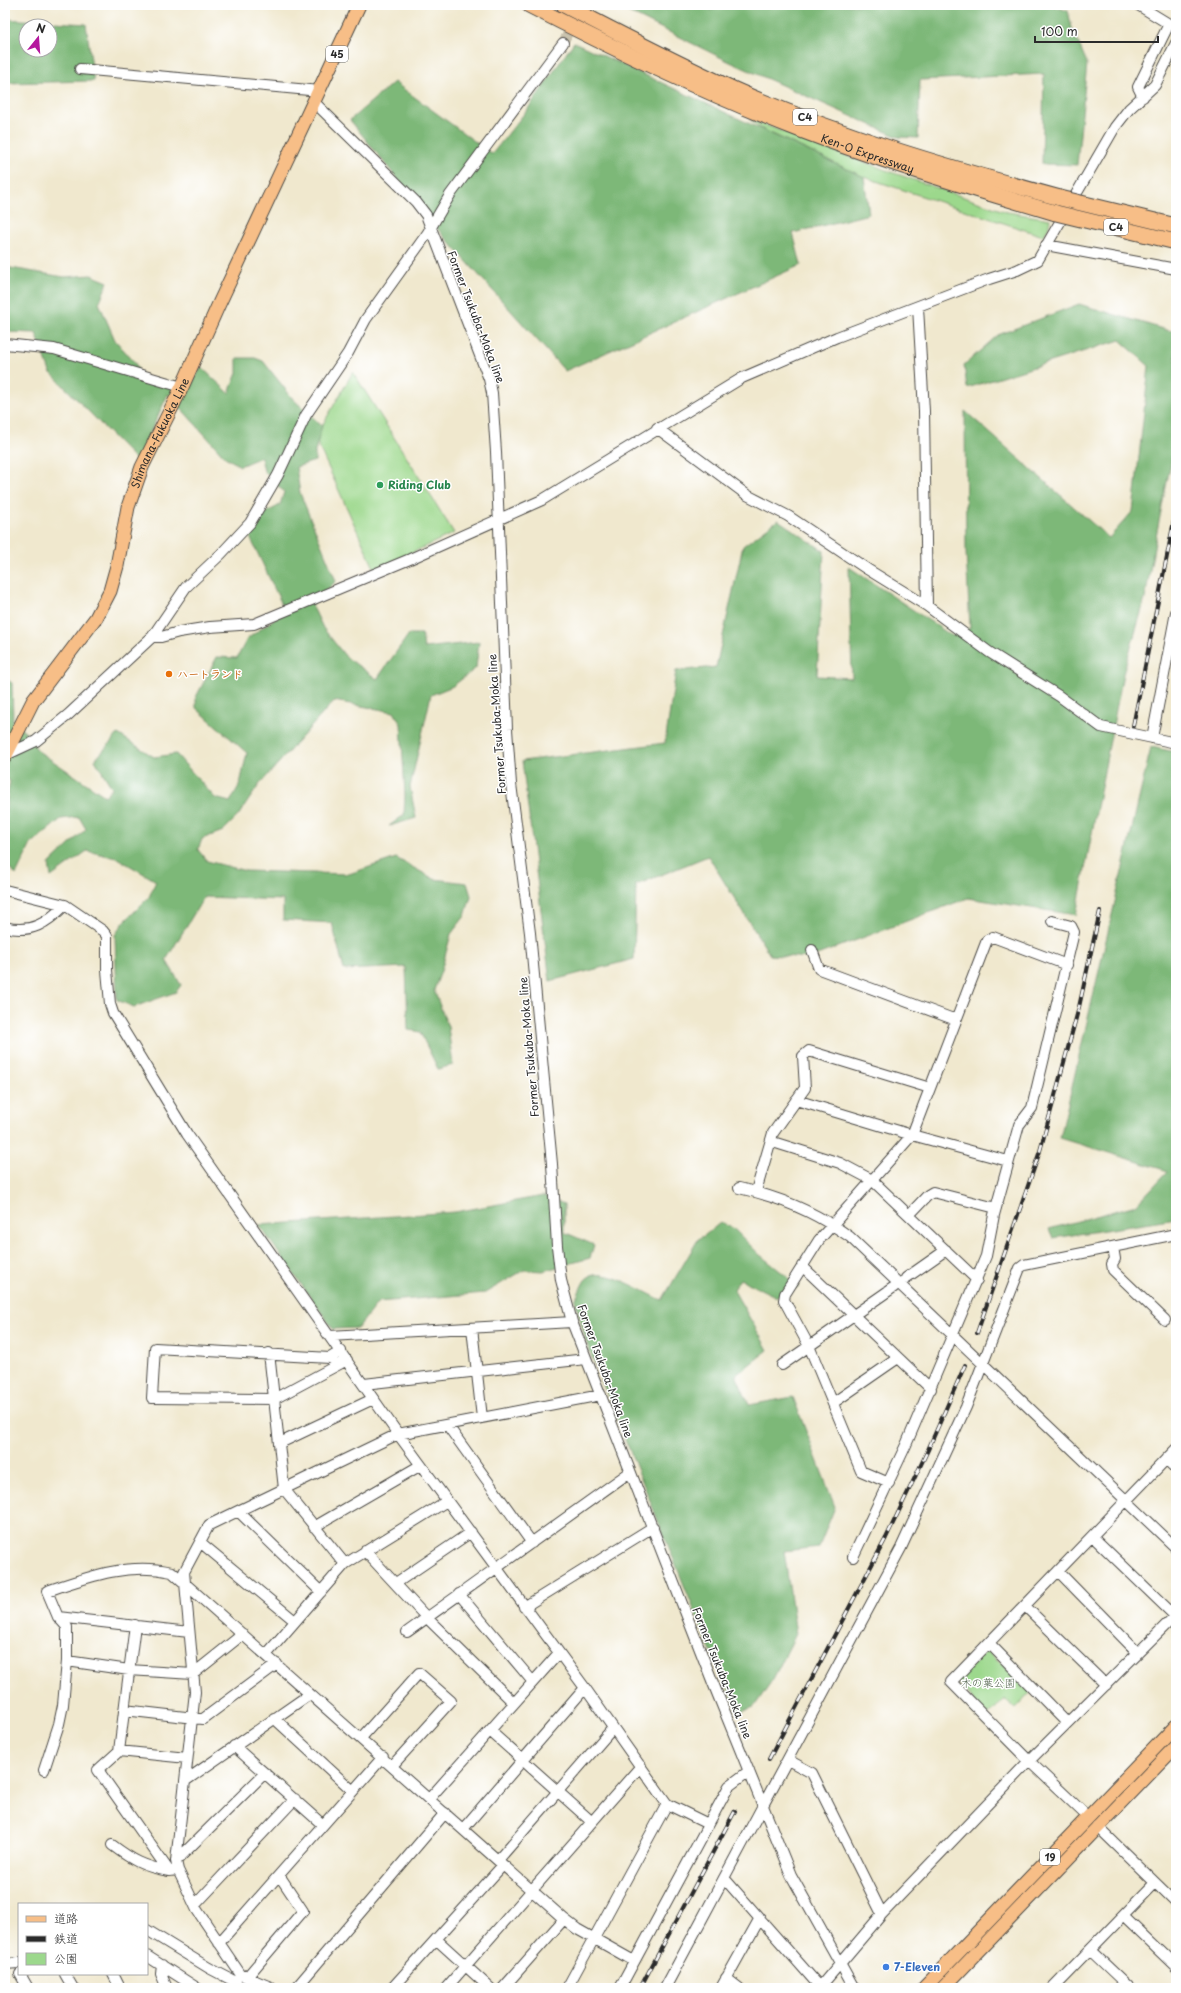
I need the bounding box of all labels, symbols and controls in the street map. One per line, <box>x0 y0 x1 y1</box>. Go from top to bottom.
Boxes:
north arrow <box>18 18 58 58</box>
scale bar <box>1035 18 1158 44</box>
text: N <box>34 19 48 37</box>
text: 100 m <box>1041 22 1078 40</box>
road number: 45 <box>326 46 348 62</box>
road number: C4 <box>793 109 817 125</box>
street label: Ken-O Expressway <box>819 129 916 177</box>
road number: C4 <box>1104 219 1128 235</box>
street label: Former Tsukuba-Moka line <box>443 248 510 386</box>
street label: Shimana-Fukuoka Line <box>126 375 193 490</box>
place label: Riding Club <box>388 476 451 493</box>
marker: Riding Club <box>375 480 385 490</box>
street label: Former Tsukuba-Moka line <box>483 653 510 795</box>
place label: ハートランド <box>177 665 243 682</box>
marker: ハートランド <box>164 669 174 679</box>
street label: Former Tsukuba-Moka line <box>514 976 543 1118</box>
street label: Former Tsukuba-Moka line <box>573 1302 638 1440</box>
street label: Former Tsukuba-Moka line <box>688 1604 757 1741</box>
park label: 木の葉公園 <box>961 1674 1016 1691</box>
road number: 19 <box>1040 1849 1060 1865</box>
legend <box>18 1903 148 1975</box>
text: 道路 <box>54 1909 78 1927</box>
text: 鉄道 <box>54 1929 78 1947</box>
text: 公園 <box>54 1949 78 1967</box>
place label: 7-Eleven <box>894 1958 940 1975</box>
marker: 7-Eleven <box>881 1962 891 1972</box>

